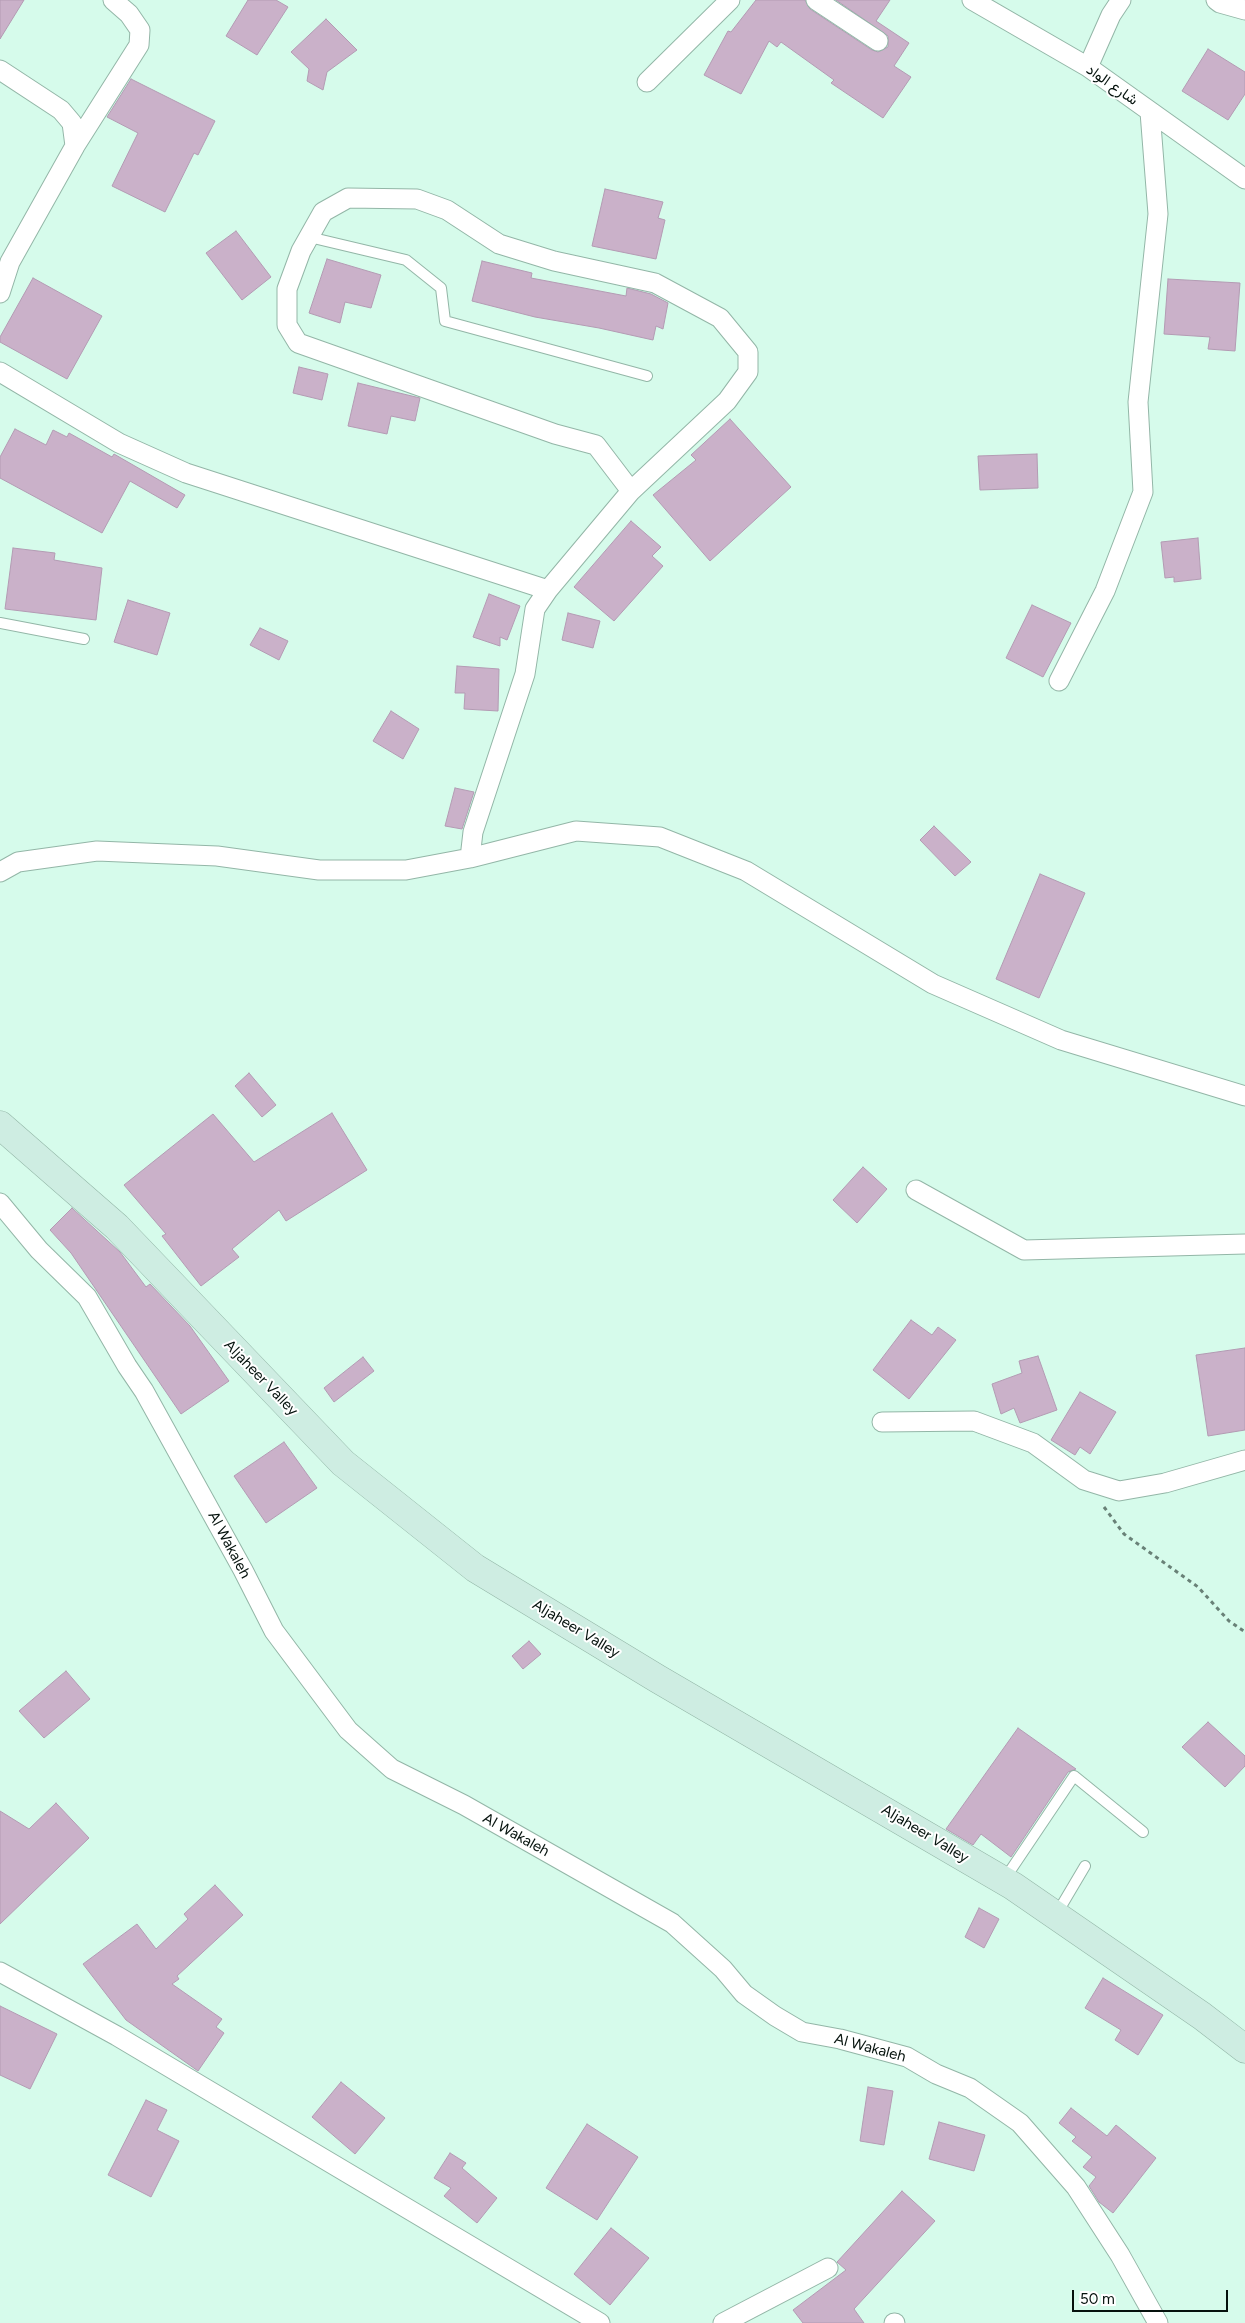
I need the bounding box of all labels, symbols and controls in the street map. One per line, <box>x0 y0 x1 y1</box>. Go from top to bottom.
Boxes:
street label: شارع الواد <box>1083 61 1141 109</box>
street label: Aljaheer Valley <box>220 1336 302 1420</box>
street label: Al Wakaleh <box>204 1508 254 1582</box>
street label: Aljaheer Valley <box>529 1596 623 1662</box>
street label: Aljaheer Valley <box>878 1801 972 1867</box>
street label: Al Wakaleh <box>480 1809 552 1861</box>
street label: Al Wakaleh <box>832 2030 908 2066</box>
scale bar <box>1075 2280 1231 2312</box>
text: 50 m <box>1080 2290 1115 2308</box>

